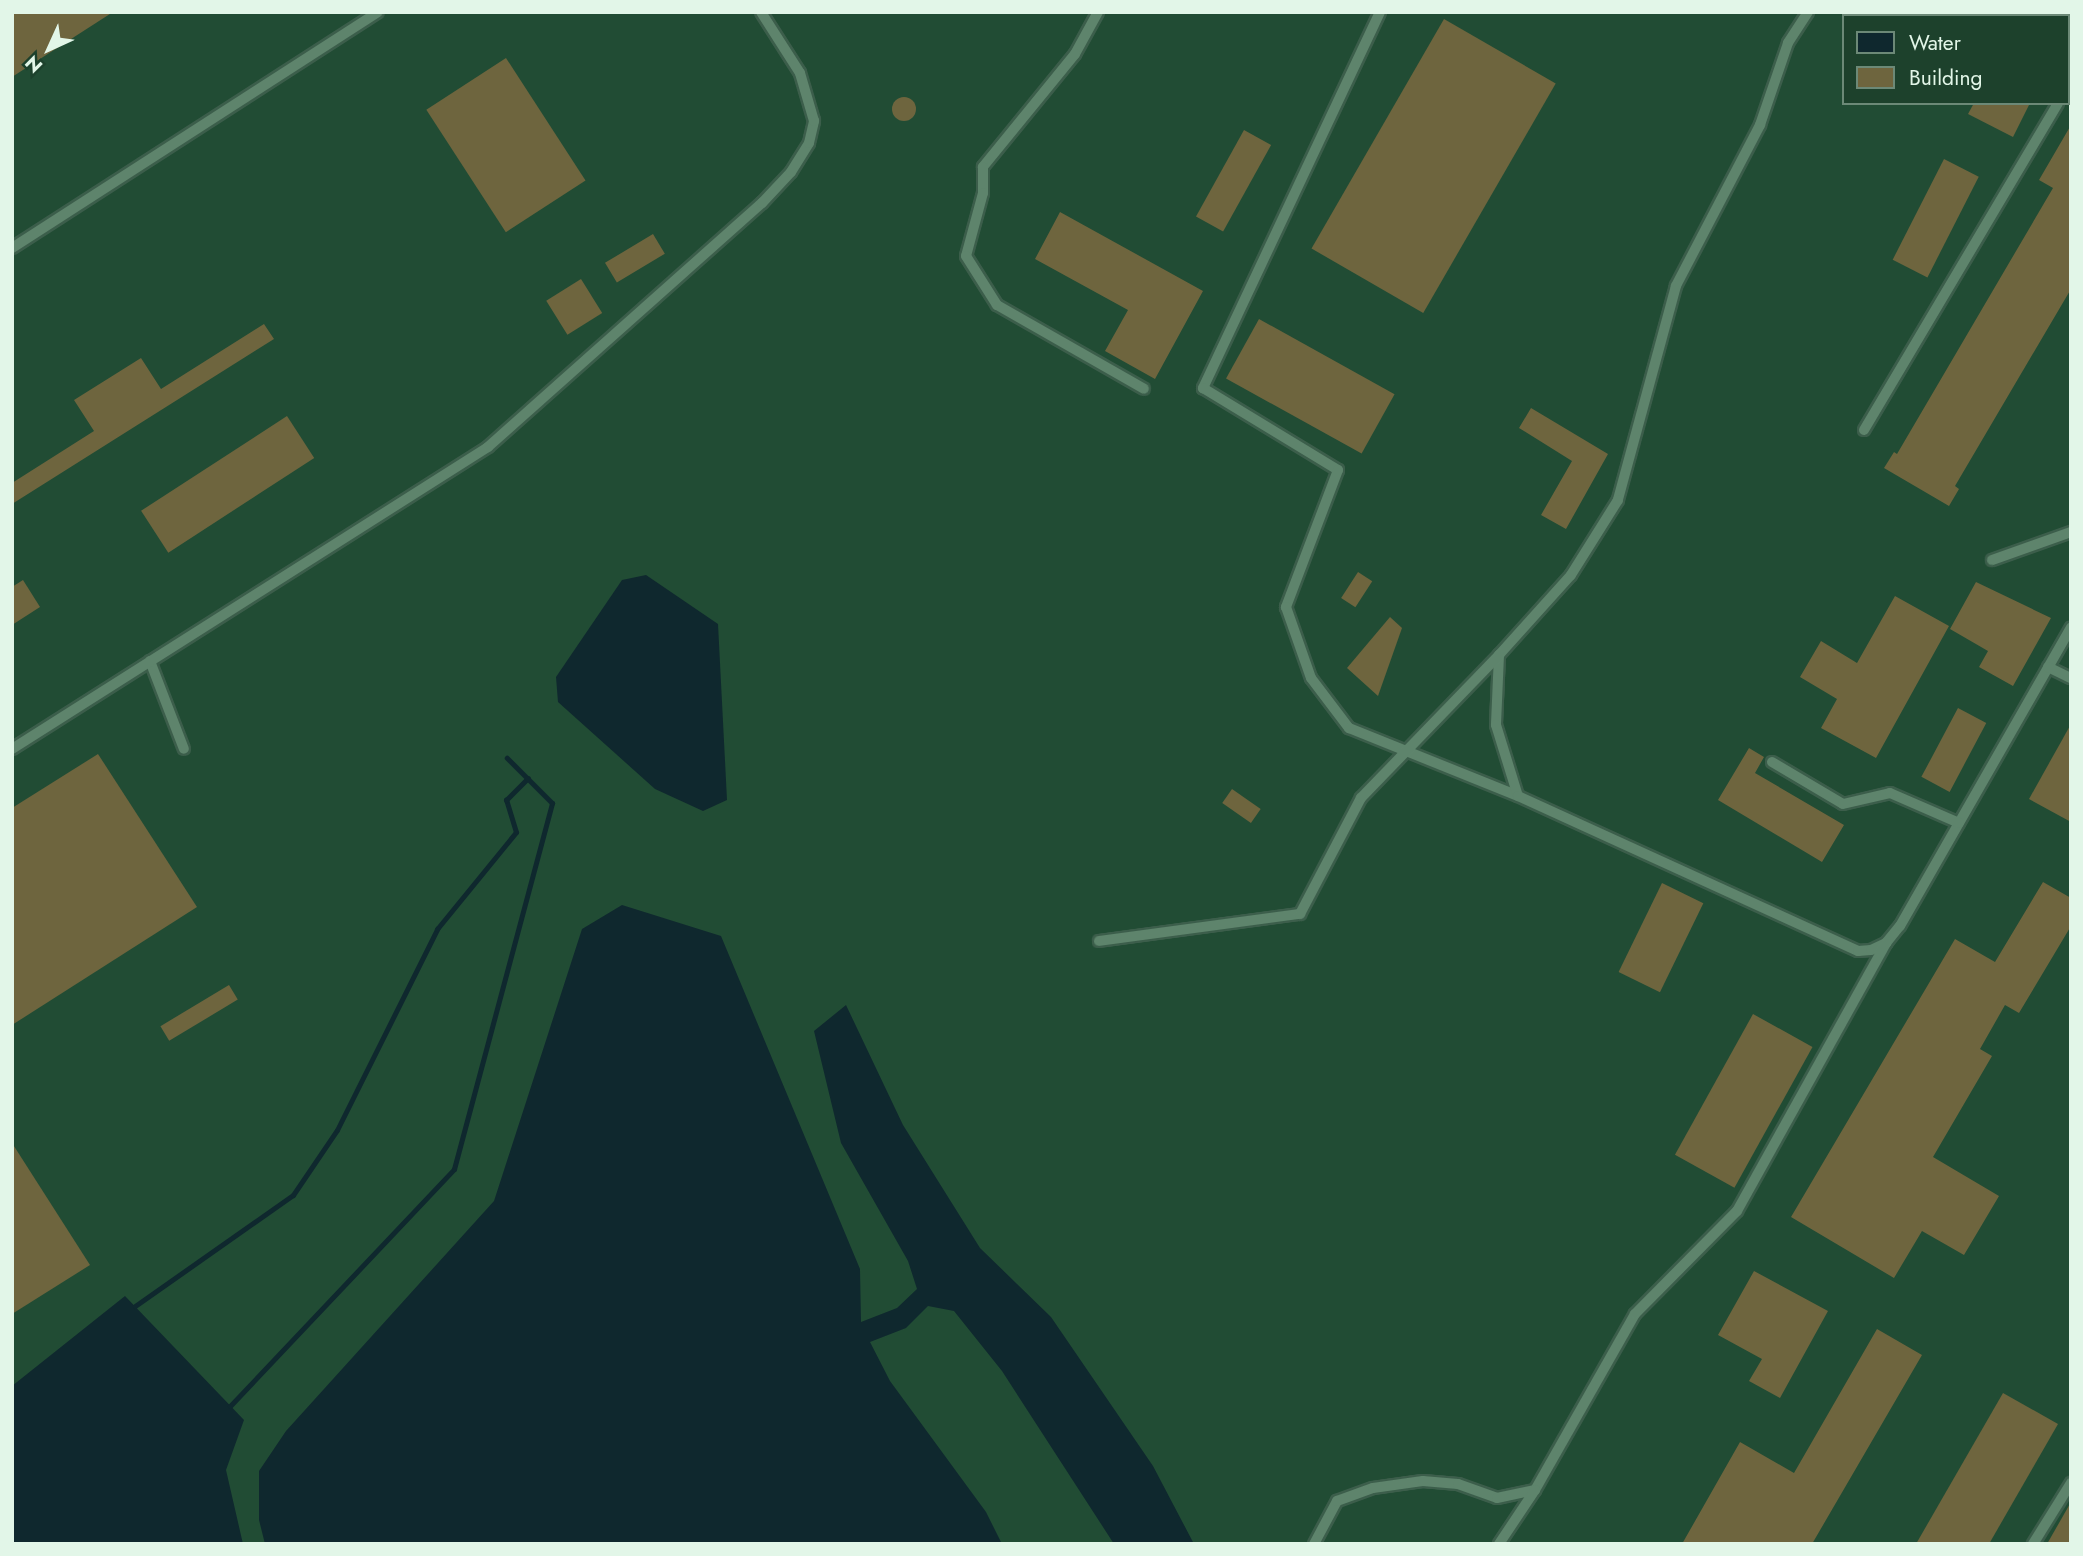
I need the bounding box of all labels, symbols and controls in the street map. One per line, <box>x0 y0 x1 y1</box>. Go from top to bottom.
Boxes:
north arrow <box>14 14 84 84</box>
legend <box>1842 14 2069 105</box>
text: Water <box>1909 28 1961 58</box>
text: N <box>19 49 49 79</box>
text: Building <box>1909 63 1982 93</box>

